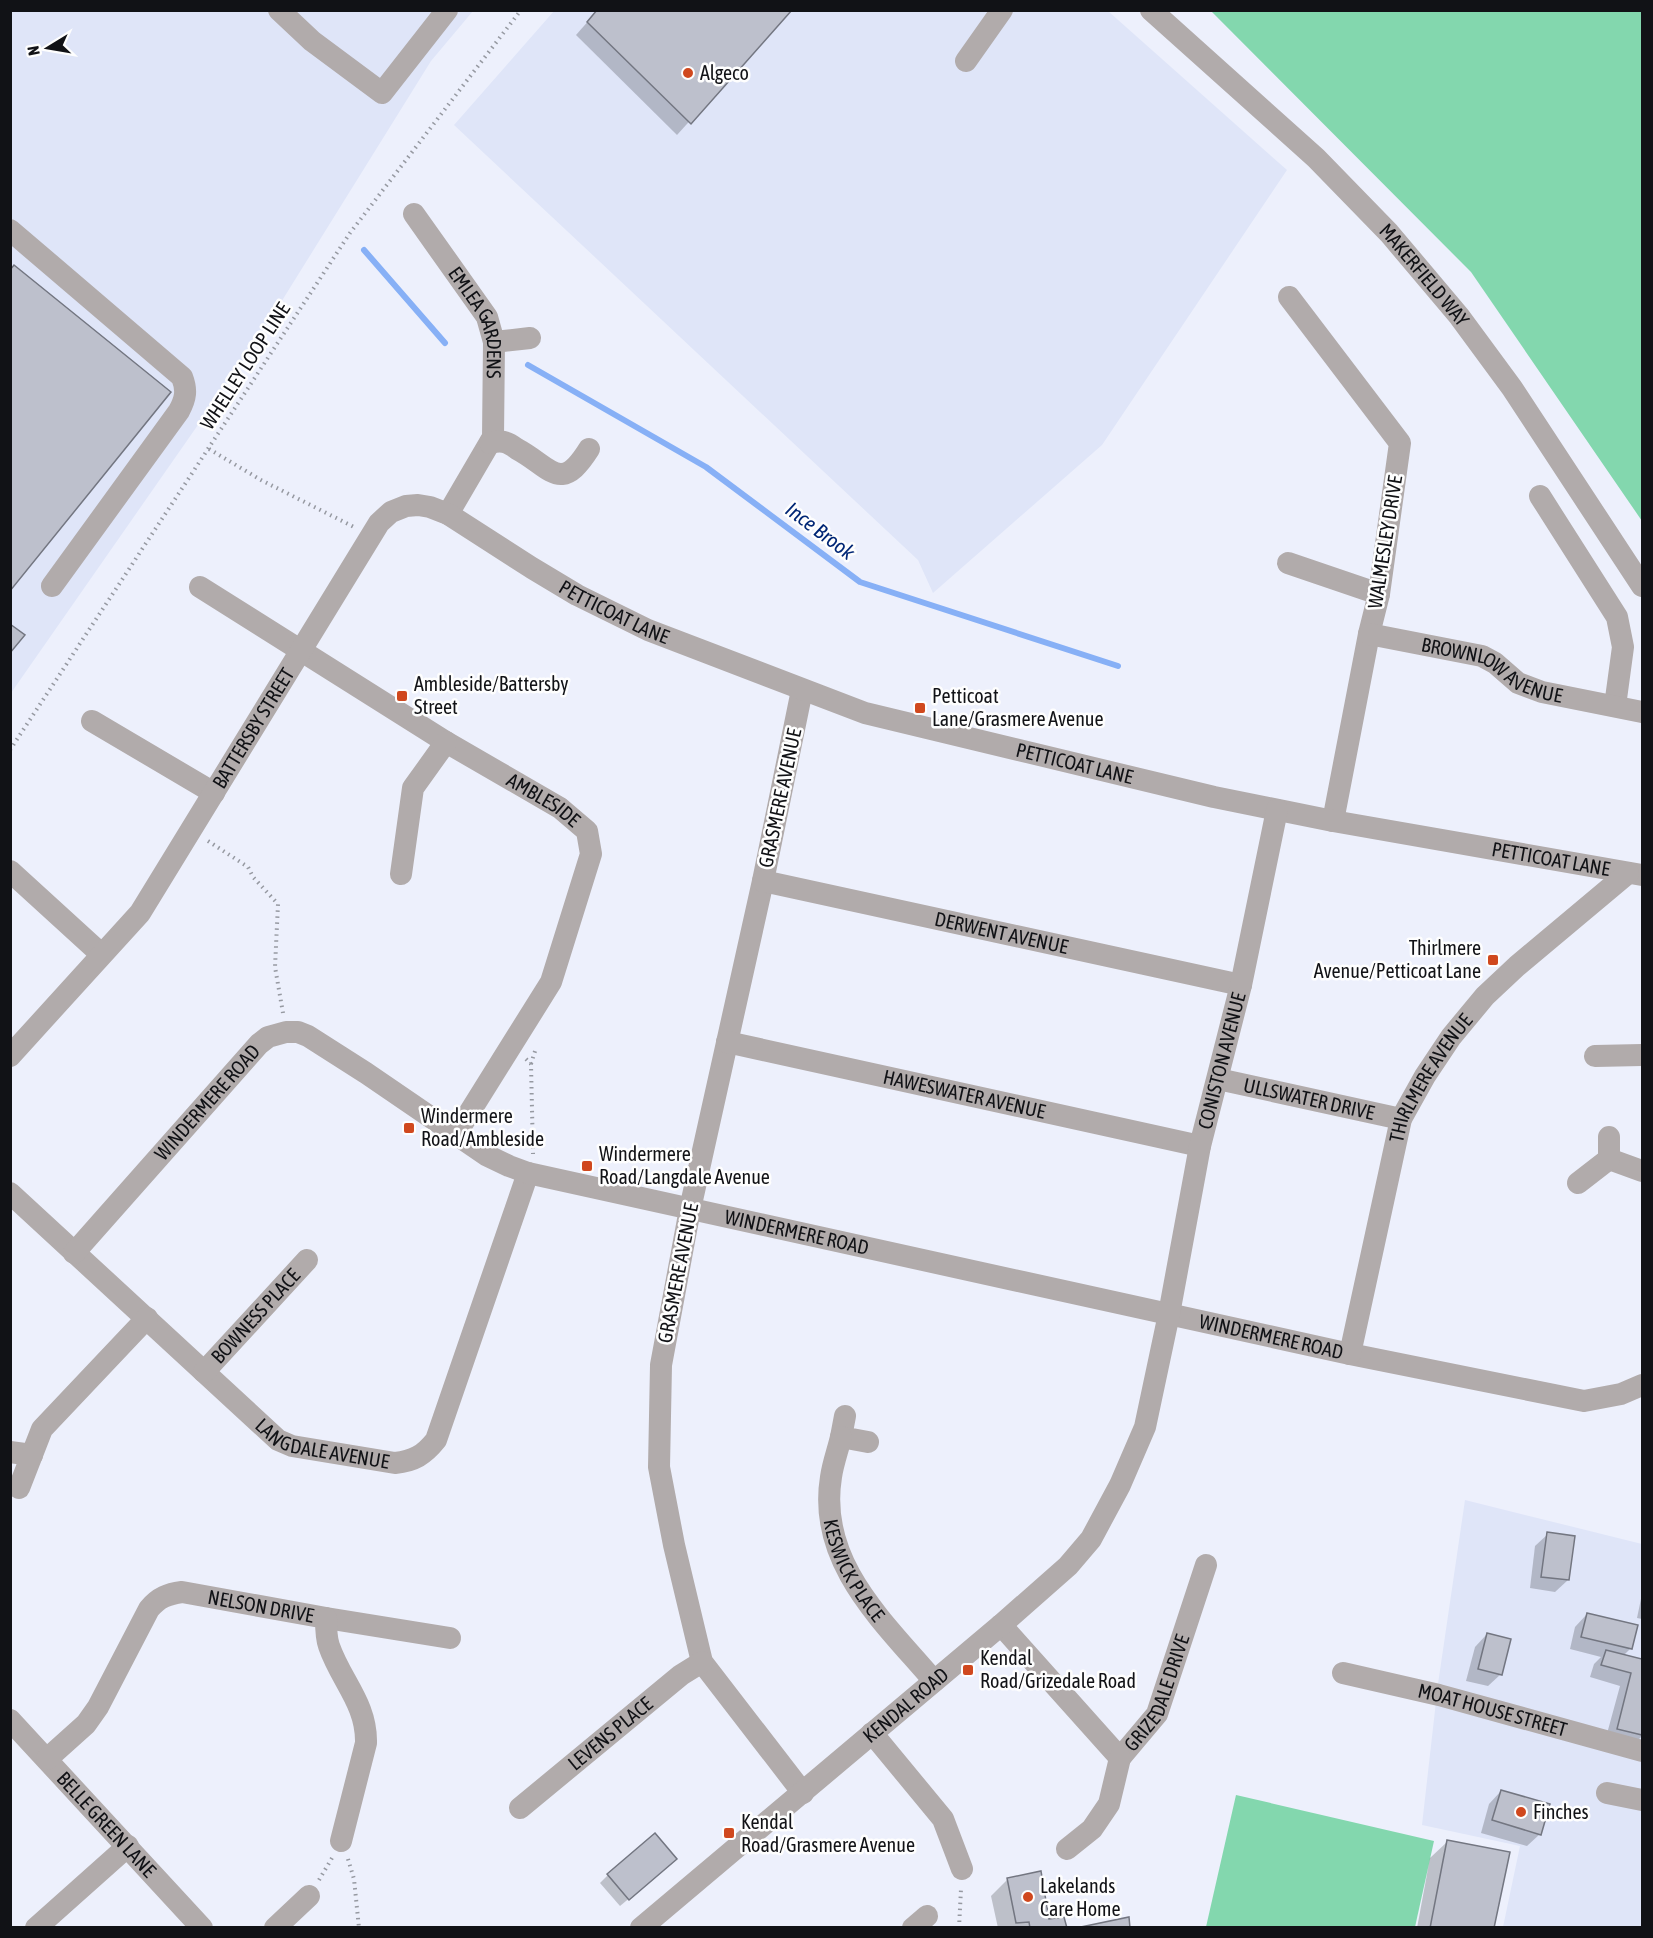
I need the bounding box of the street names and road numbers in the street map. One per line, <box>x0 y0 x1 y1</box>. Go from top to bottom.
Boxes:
street label: MAKERFIELD WAY <box>1375 218 1474 330</box>
street label: EMLEA GARDENS <box>444 262 506 378</box>
street label: WHELLEY LOOP LINE <box>195 298 294 434</box>
street label: WALMESLEY DRIVE <box>1363 473 1406 610</box>
street label: PETTICOAT LANE <box>555 575 673 648</box>
street label: BROWNLOW AVENUE <box>1419 632 1565 707</box>
street label: BATTERSBY STREET <box>207 663 299 792</box>
street label: GRASMERE AVENUE <box>754 726 806 870</box>
street label: PETTICOAT LANE <box>1014 738 1136 788</box>
street label: AMBLESIDE <box>503 768 585 831</box>
street label: PETTICOAT LANE <box>1490 837 1612 880</box>
street label: DERWENT AVENUE <box>933 907 1071 958</box>
street label: CONISTON AVENUE <box>1193 989 1250 1131</box>
street label: THIRLMERE AVENUE <box>1384 1008 1477 1144</box>
street label: WINDERMERE ROAD <box>150 1040 264 1165</box>
street label: HAWESWATER AVENUE <box>881 1065 1048 1123</box>
street label: ULLSWATER DRIVE <box>1241 1073 1377 1124</box>
street label: GRASMERE AVENUE <box>653 1201 702 1345</box>
street label: WINDERMERE ROAD <box>723 1205 871 1259</box>
street label: BOWNESS PLACE <box>206 1263 305 1368</box>
street label: WINDERMERE ROAD <box>1197 1309 1346 1363</box>
street label: LANGDALE AVENUE <box>251 1413 391 1473</box>
street label: KESWICK PLACE <box>820 1517 890 1626</box>
street label: NELSON DRIVE <box>206 1585 316 1627</box>
street label: GRIZEDALE DRIVE <box>1119 1631 1194 1755</box>
street label: KENDAL ROAD <box>858 1662 953 1747</box>
street label: MOAT HOUSE STREET <box>1416 1679 1570 1741</box>
street label: LEVENS PLACE <box>563 1691 657 1775</box>
street label: BELLE GREEN LANE <box>52 1767 161 1882</box>

